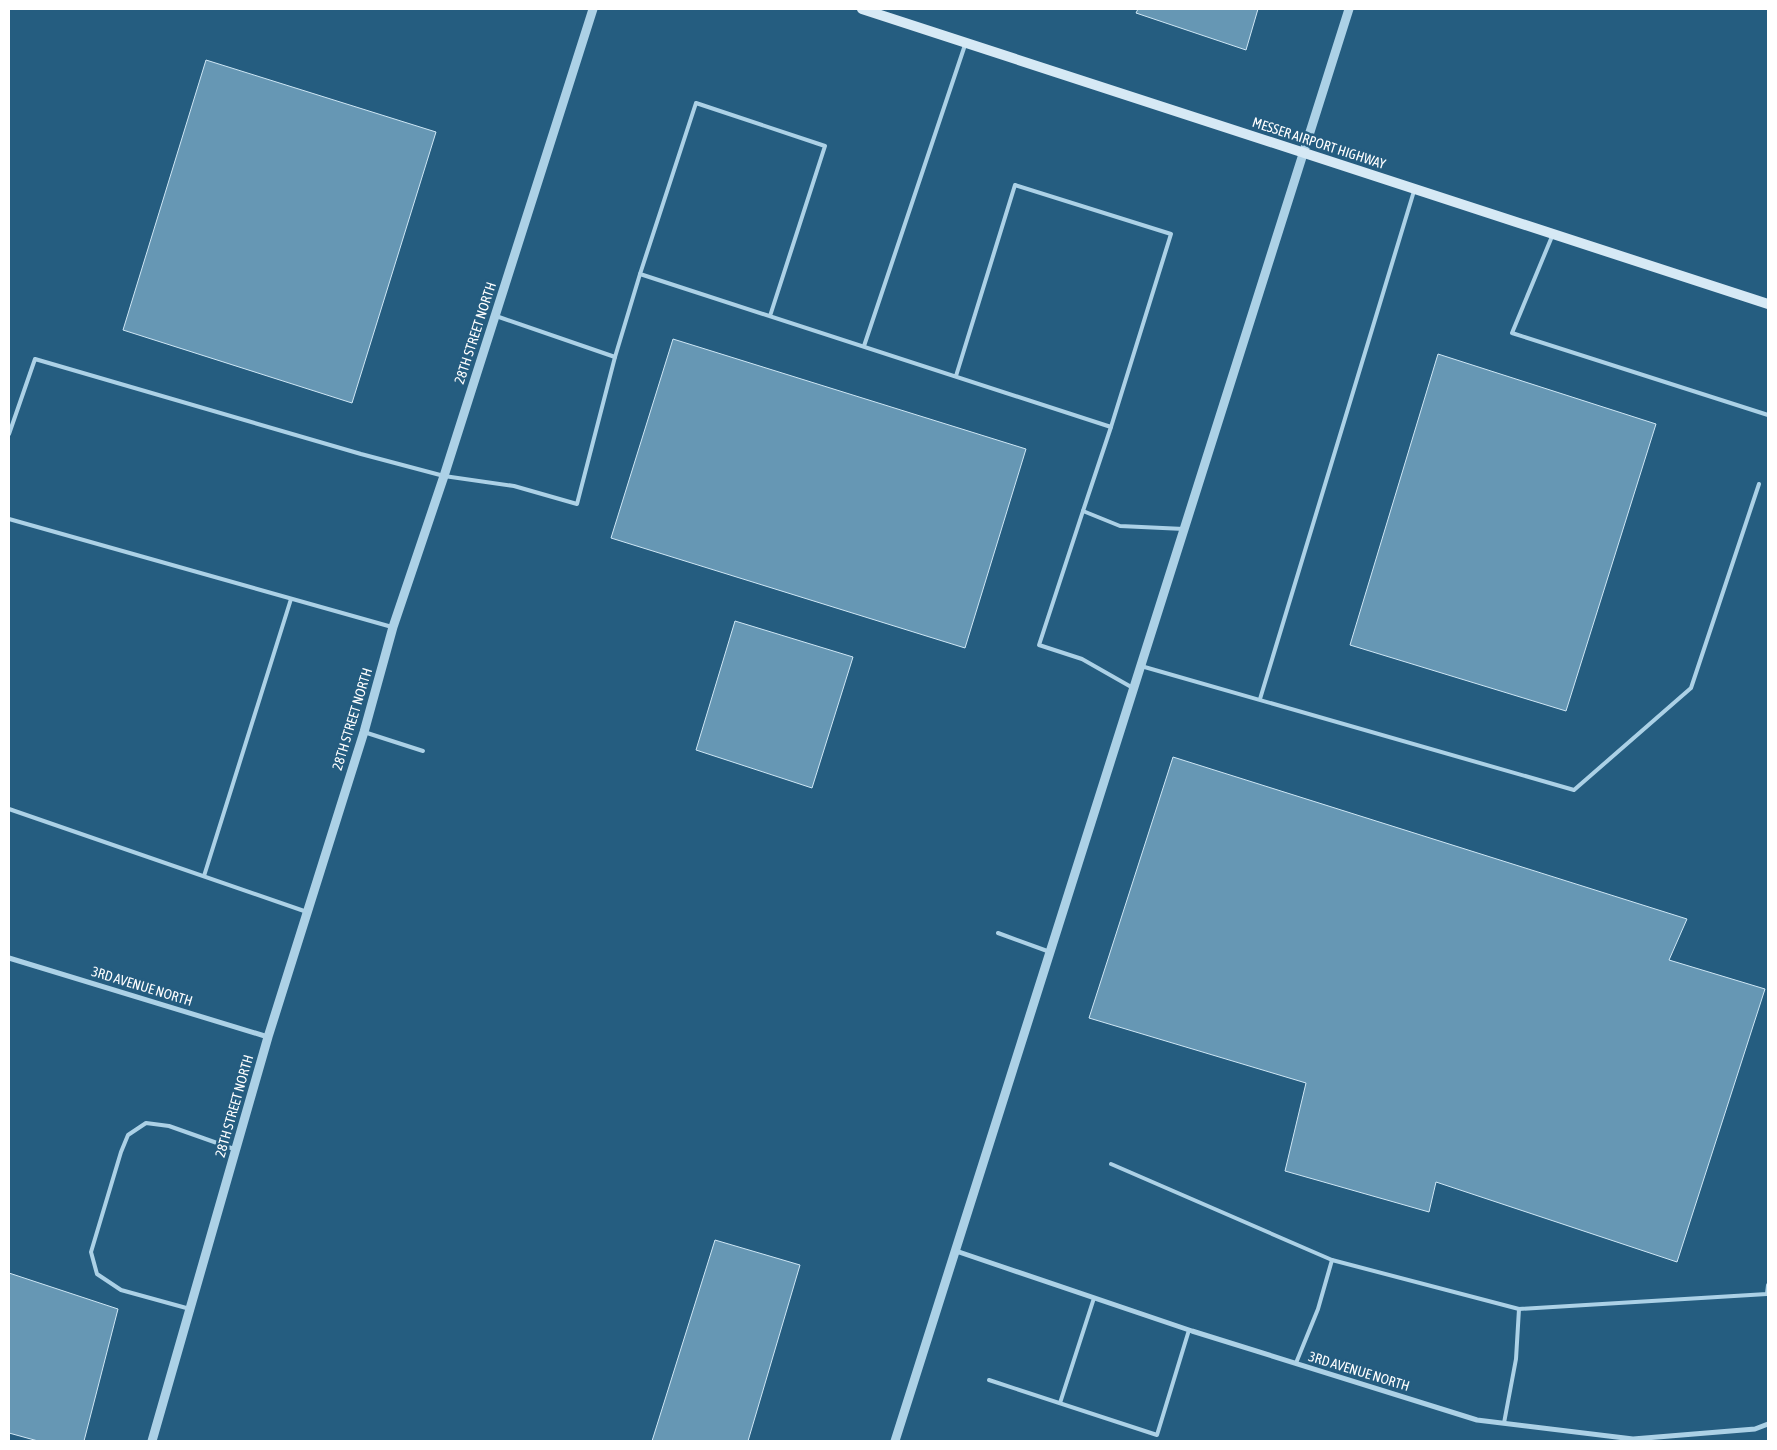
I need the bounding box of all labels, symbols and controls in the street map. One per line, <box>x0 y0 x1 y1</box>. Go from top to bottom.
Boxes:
street label: MESSER AIRPORT HIGHWAY <box>1250 114 1388 172</box>
street label: 28TH STREET NORTH <box>451 280 499 386</box>
street label: 28TH STREET NORTH <box>329 666 375 772</box>
street label: 3RD AVENUE NORTH <box>90 963 194 1009</box>
street label: 28TH STREET NORTH <box>212 1053 256 1159</box>
street label: 3RD AVENUE NORTH <box>1307 1348 1411 1394</box>

